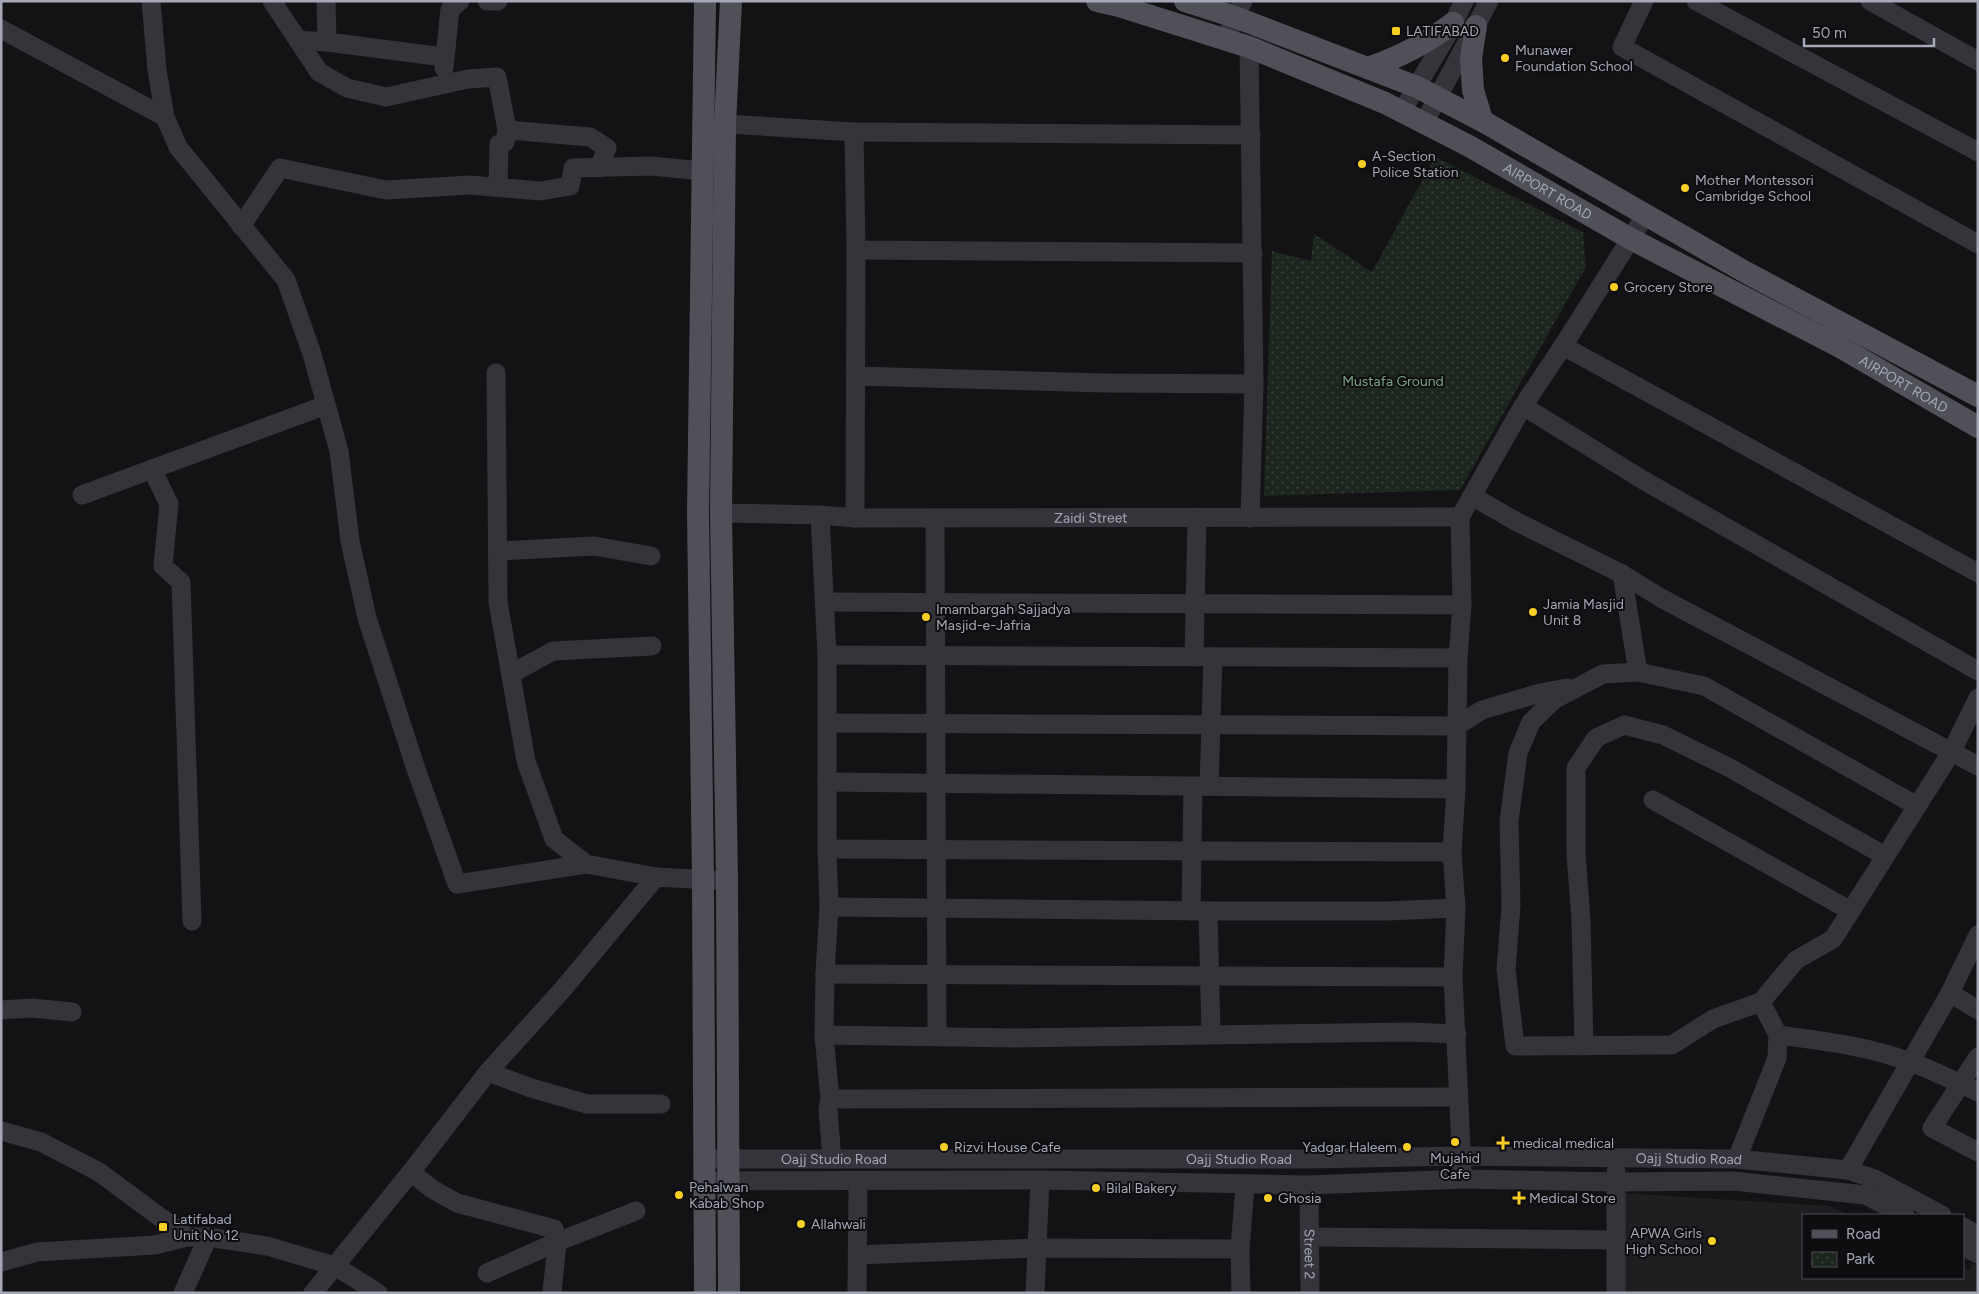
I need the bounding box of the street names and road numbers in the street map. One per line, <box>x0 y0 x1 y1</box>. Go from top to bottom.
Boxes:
street label: AIRPORT ROAD <box>1500 159 1595 223</box>
street label: AIRPORT ROAD <box>1856 352 1951 416</box>
street label: Zaidi Street <box>1054 509 1128 526</box>
street label: Oajj Studio Road <box>1636 1149 1743 1168</box>
street label: Oajj Studio Road <box>781 1151 887 1168</box>
street label: Oajj Studio Road <box>1186 1151 1292 1168</box>
street label: Street 2 <box>1301 1229 1318 1279</box>

